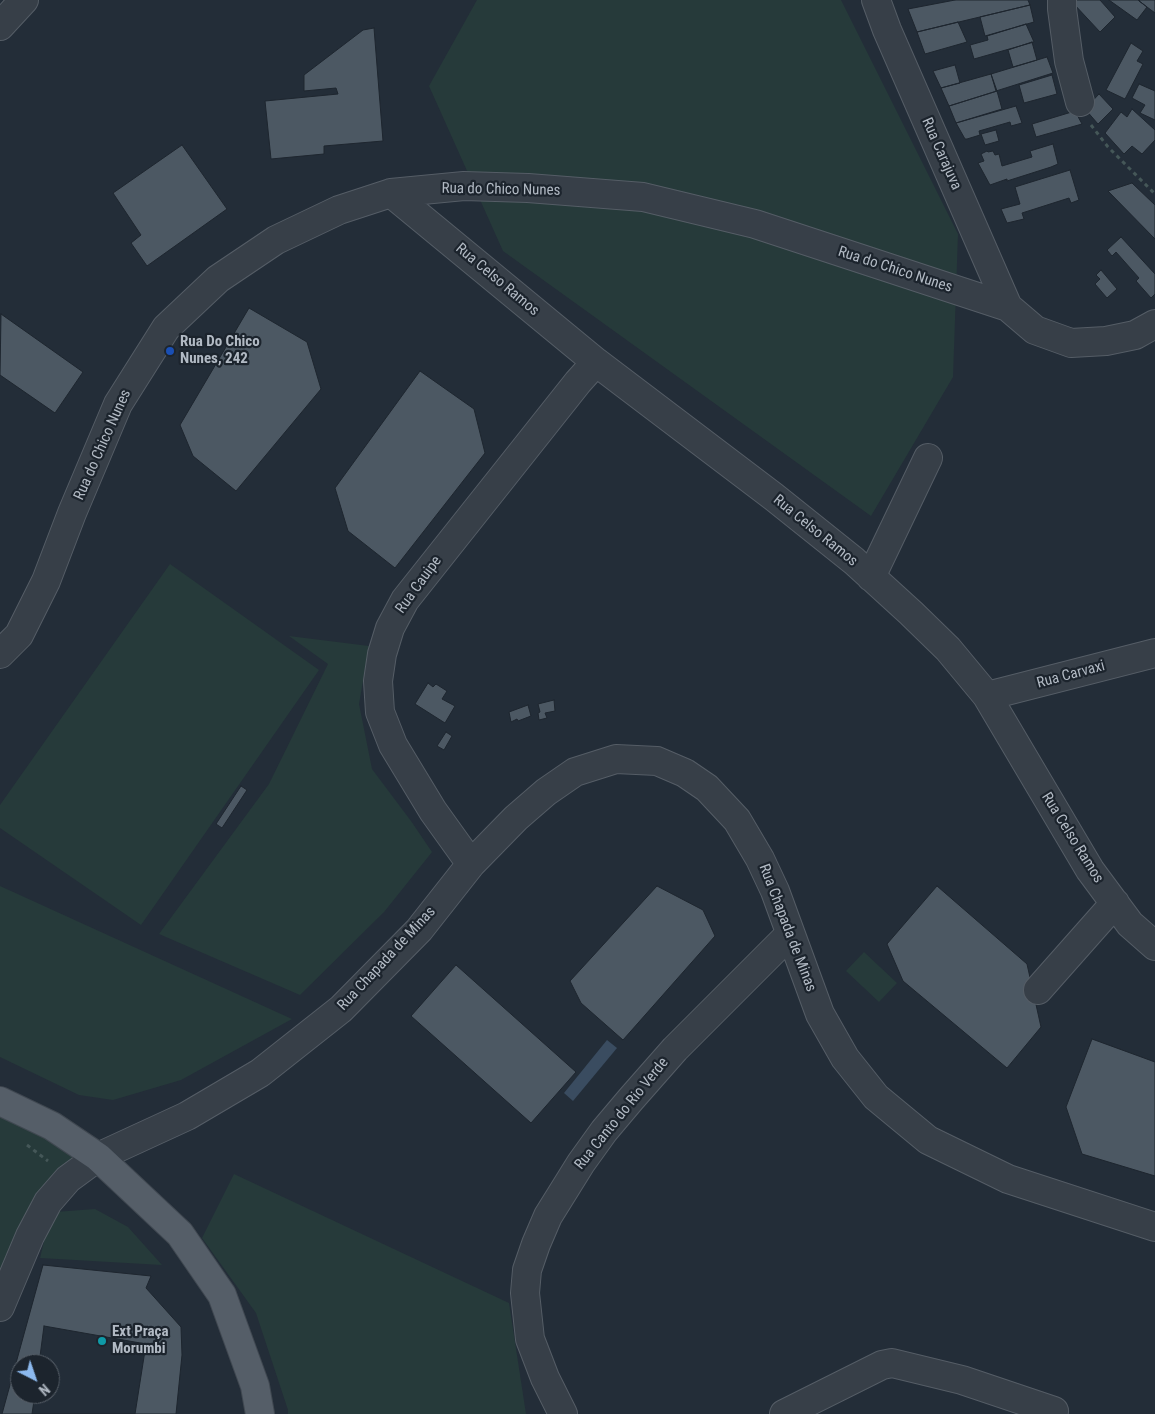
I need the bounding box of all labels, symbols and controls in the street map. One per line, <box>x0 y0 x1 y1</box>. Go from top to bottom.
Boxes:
street label: Rua Carajuva <box>917 115 965 193</box>
street label: Rua do Chico Nunes <box>441 180 561 200</box>
street label: Rua Celso Ramos <box>452 240 542 320</box>
street label: Rua do Chico Nunes <box>836 243 954 297</box>
place label: Rua Do Chico Nunes, 242 <box>180 333 260 368</box>
marker: Rua Do Chico Nunes, 242 <box>164 345 176 357</box>
street label: Rua do Chico Nunes <box>71 387 135 503</box>
street label: Rua Celso Ramos <box>769 491 861 571</box>
street label: Rua Cauipe <box>392 553 446 617</box>
street label: Rua Carvaxi <box>1035 657 1107 693</box>
street label: Rua Celso Ramos <box>1037 789 1107 887</box>
street label: Rua Chapada de Minas <box>754 862 820 994</box>
street label: Rua Chapada de Minas <box>334 903 440 1015</box>
street label: Rua Canto do Rio Verde <box>571 1054 673 1174</box>
place label: Ext Praça Morumbi <box>112 1323 169 1358</box>
marker: Ext Praça Morumbi <box>96 1335 108 1347</box>
north arrow <box>10 1354 60 1404</box>
text: N <box>36 1381 53 1398</box>

